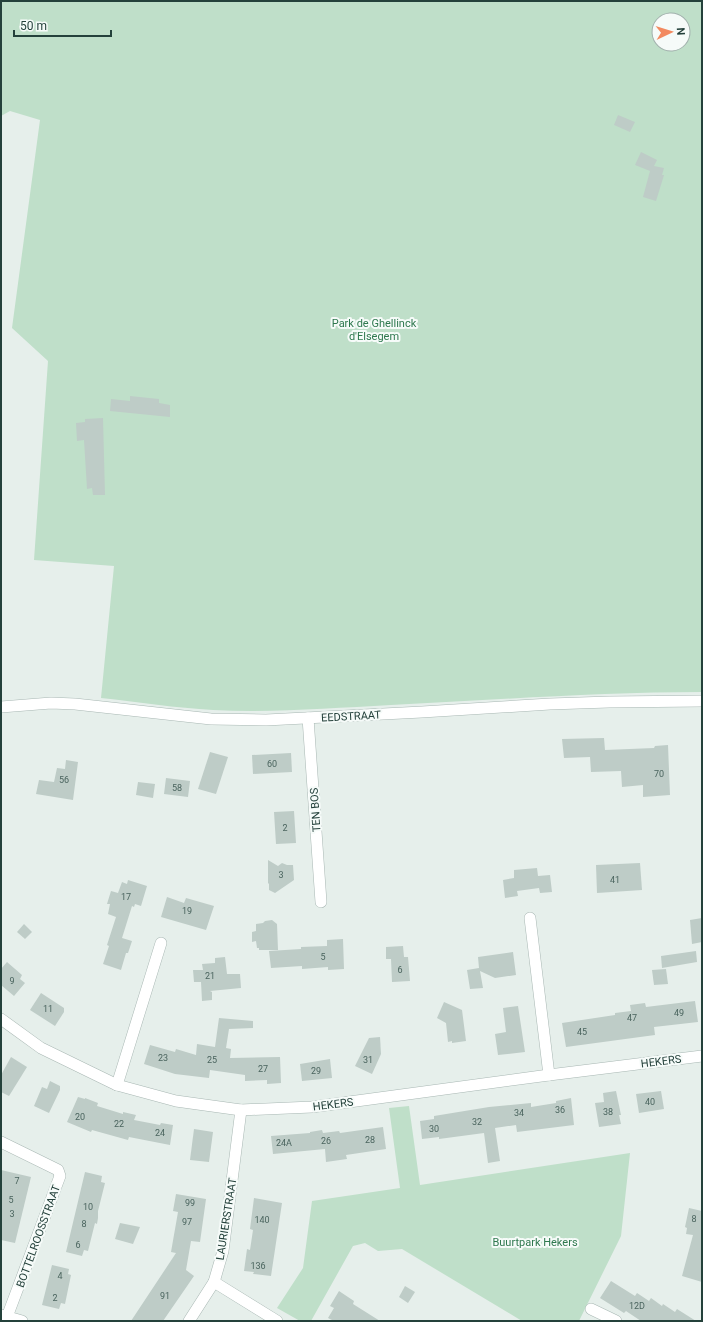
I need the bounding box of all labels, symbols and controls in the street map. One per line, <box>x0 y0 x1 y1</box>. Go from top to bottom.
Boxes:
scale bar <box>14 12 111 38</box>
north arrow <box>651 12 691 52</box>
text: 50 m <box>20 19 47 33</box>
text: N <box>674 27 687 36</box>
park label: Park de Ghellinck d'Elsegem <box>332 317 417 343</box>
street label: EEDSTRAAT <box>321 708 382 725</box>
house number: 60 <box>267 759 277 769</box>
house number: 70 <box>654 769 664 779</box>
house number: 56 <box>59 775 69 785</box>
house number: 58 <box>172 783 182 793</box>
street label: TEN BOS <box>307 787 324 833</box>
house number: 2 <box>282 823 288 833</box>
house number: 3 <box>278 870 284 880</box>
house number: 41 <box>610 875 620 885</box>
house number: 17 <box>121 892 131 902</box>
house number: 19 <box>182 906 192 916</box>
house number: 5 <box>320 952 326 962</box>
house number: 6 <box>397 965 403 975</box>
house number: 21 <box>205 971 215 981</box>
house number: 9 <box>9 976 15 986</box>
house number: 11 <box>43 1004 53 1014</box>
house number: 49 <box>674 1008 684 1018</box>
house number: 47 <box>627 1013 637 1023</box>
house number: 45 <box>577 1027 587 1037</box>
house number: 23 <box>158 1053 168 1063</box>
street label: HEKERS <box>640 1053 682 1070</box>
house number: 25 <box>207 1055 217 1065</box>
house number: 31 <box>363 1055 373 1065</box>
house number: 27 <box>258 1064 268 1074</box>
house number: 29 <box>311 1066 321 1076</box>
street label: HEKERS <box>312 1096 354 1113</box>
house number: 40 <box>645 1097 655 1107</box>
house number: 36 <box>555 1105 565 1115</box>
house number: 38 <box>603 1107 613 1117</box>
house number: 34 <box>514 1108 524 1118</box>
house number: 20 <box>75 1112 85 1122</box>
house number: 32 <box>472 1117 482 1127</box>
house number: 22 <box>114 1119 124 1129</box>
house number: 30 <box>429 1124 439 1134</box>
house number: 24 <box>155 1128 165 1138</box>
house number: 28 <box>365 1135 375 1145</box>
house number: 26 <box>321 1136 331 1146</box>
house number: 24A <box>276 1138 292 1148</box>
house number: 7 <box>14 1176 20 1186</box>
street label: LAURIERSTRAAT <box>214 1177 239 1261</box>
street label: BOTTELROOSSTRAAT <box>14 1183 63 1289</box>
house number: 5 <box>8 1195 14 1205</box>
house number: 99 <box>185 1198 195 1208</box>
house number: 10 <box>83 1202 93 1212</box>
house number: 3 <box>9 1209 15 1219</box>
house number: 8 <box>691 1214 697 1224</box>
house number: 140 <box>254 1215 270 1225</box>
house number: 97 <box>182 1217 192 1227</box>
house number: 8 <box>81 1219 87 1229</box>
park label: Buurtpark Hekers <box>492 1236 578 1249</box>
house number: 6 <box>75 1240 81 1250</box>
house number: 136 <box>250 1261 266 1271</box>
house number: 4 <box>57 1271 63 1281</box>
house number: 91 <box>160 1291 170 1301</box>
house number: 2 <box>52 1293 58 1303</box>
house number: 12D <box>629 1301 645 1311</box>

